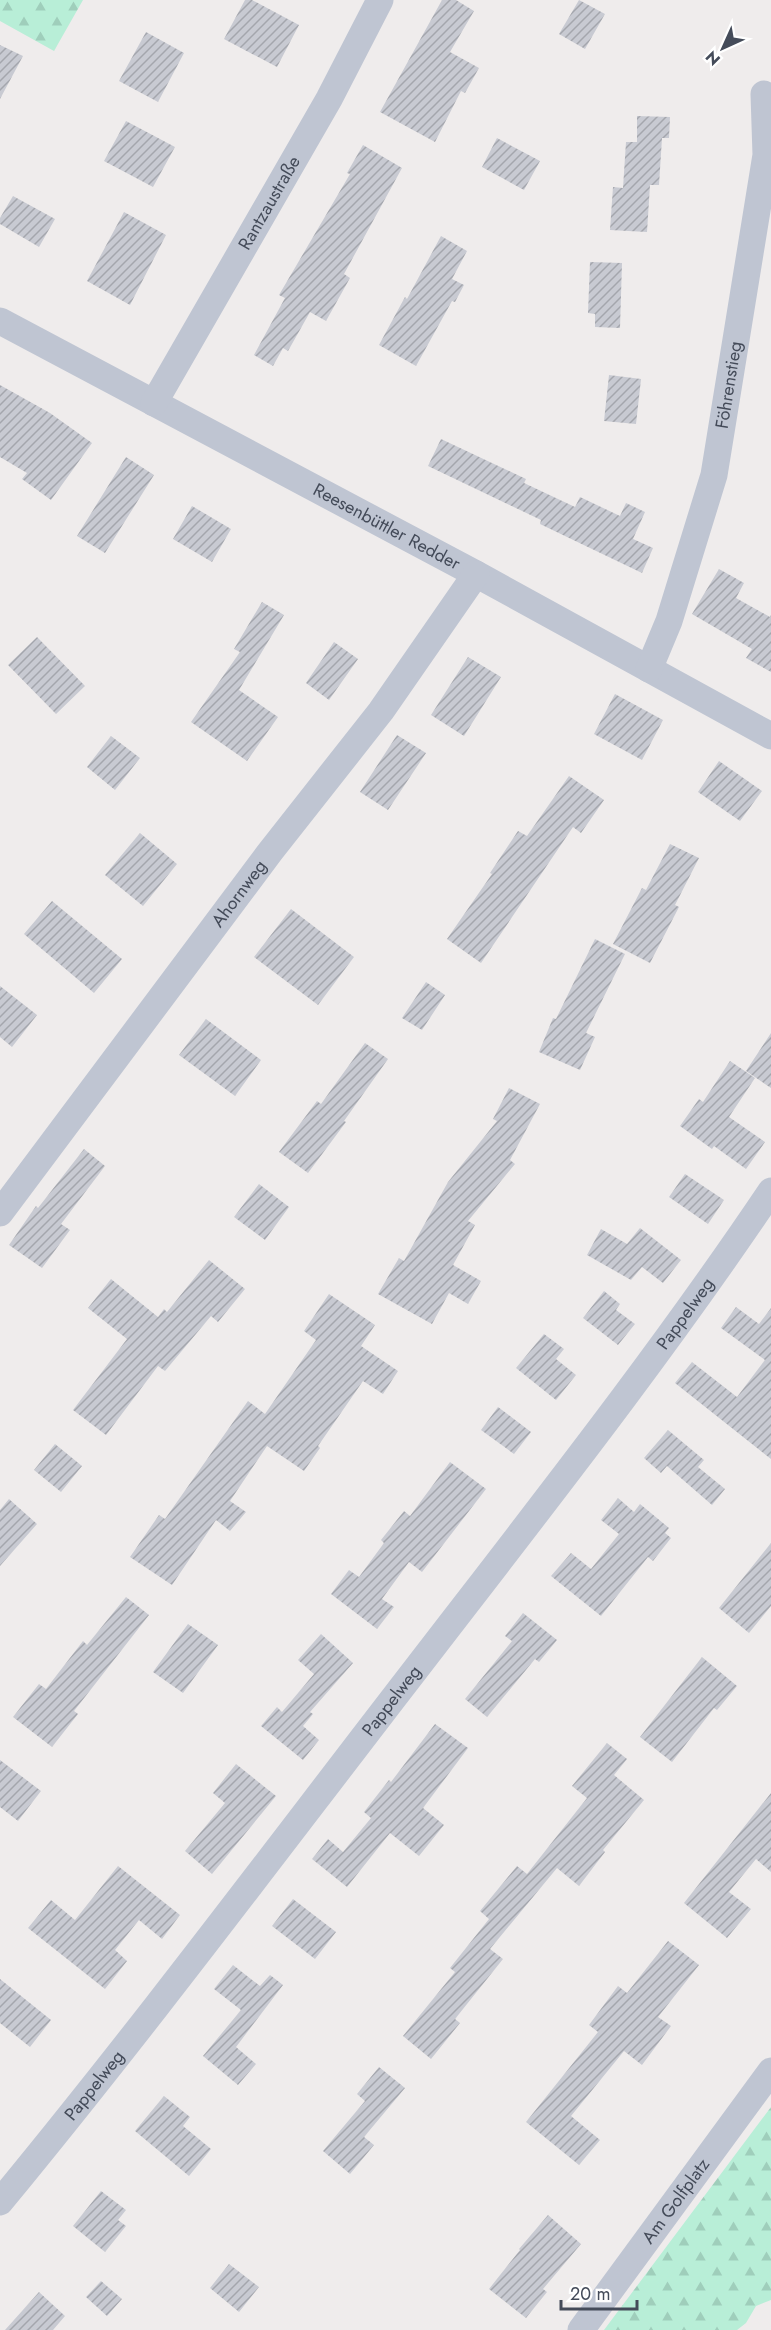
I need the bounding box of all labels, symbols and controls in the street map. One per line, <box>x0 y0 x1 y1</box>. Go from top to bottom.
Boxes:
north arrow <box>693 18 753 78</box>
text: N <box>700 46 725 71</box>
street label: Rantzaustraße <box>232 151 307 255</box>
street label: Föhrenstieg <box>709 339 749 431</box>
street label: Reesenbüttler Redder <box>309 477 466 577</box>
street label: Ahornweg <box>205 854 273 933</box>
street label: Pappelweg <box>650 1272 720 1355</box>
street label: Pappelweg <box>356 1660 427 1742</box>
street label: Pappelweg <box>58 2045 130 2126</box>
street label: Am Golfplatz <box>636 2152 716 2249</box>
scale bar <box>561 2273 638 2311</box>
text: 20 m <box>570 2281 610 2307</box>

